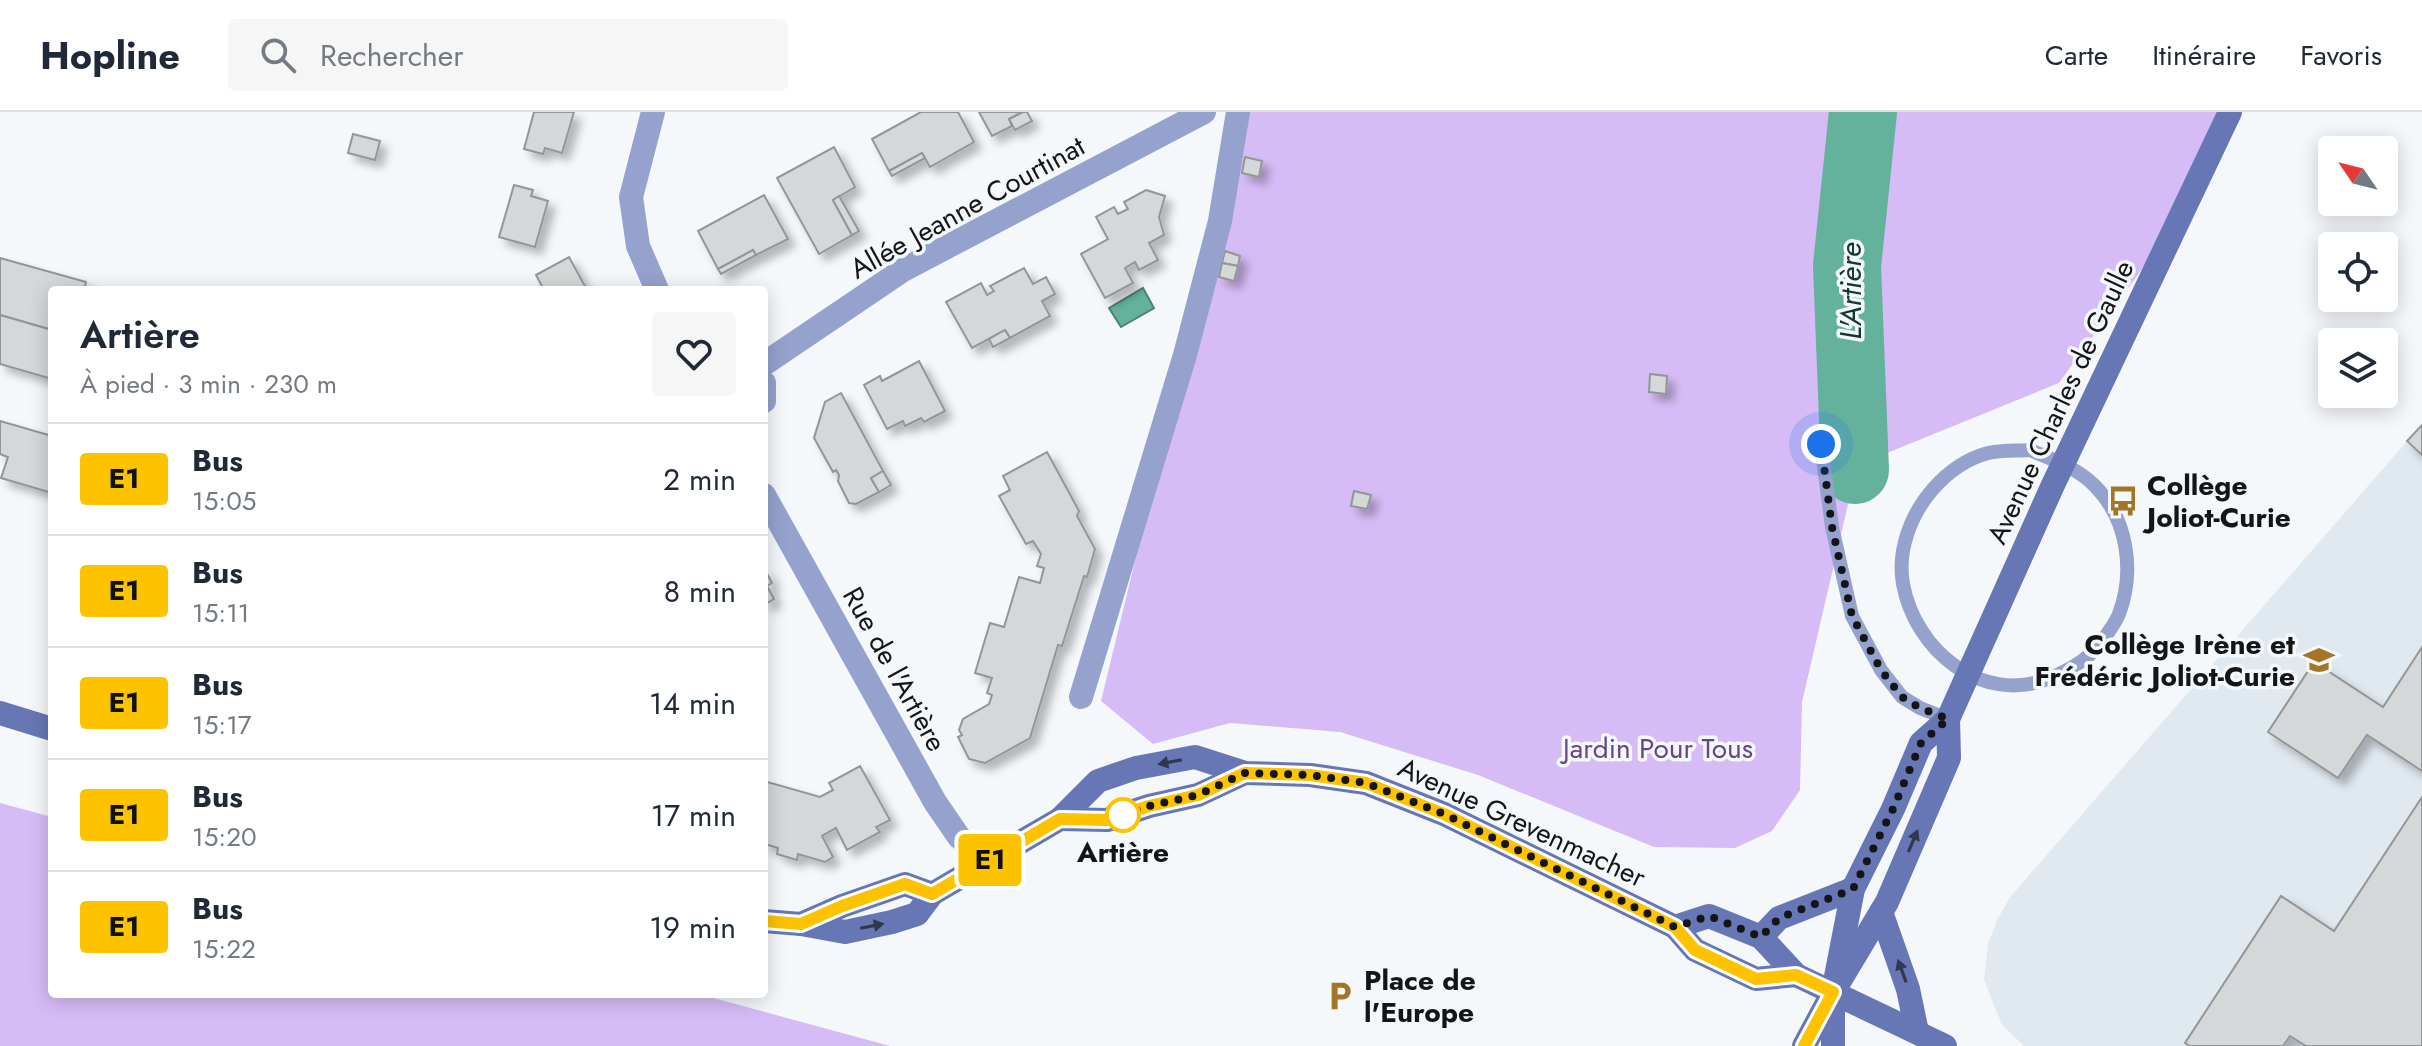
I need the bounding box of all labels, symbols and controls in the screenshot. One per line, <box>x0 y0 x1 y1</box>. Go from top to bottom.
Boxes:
search box <box>228 19 788 91</box>
text: Hopline <box>40 28 180 83</box>
icon: search <box>256 33 300 77</box>
text: Rechercher <box>320 34 464 77</box>
text: Carte <box>2045 35 2108 76</box>
text: Itinéraire <box>2152 35 2256 76</box>
text: Favoris <box>2300 35 2382 76</box>
street label: Allée Jeanne Courtinat <box>842 126 1092 289</box>
north arrow <box>2318 136 2398 216</box>
map controls <box>2318 136 2398 408</box>
button: locate <box>2318 232 2398 312</box>
water label: L'Artière <box>1829 242 1872 340</box>
street label: Avenue Charles de Gaulle <box>1977 253 2144 551</box>
text: Artière <box>80 307 200 362</box>
button: heart <box>652 312 736 396</box>
button: layers <box>2318 328 2398 408</box>
text: À pied · 3 min · 230 m <box>80 365 337 403</box>
your location <box>1801 424 1841 464</box>
text: Bus <box>192 439 243 482</box>
text: E1 <box>108 458 140 499</box>
text: 2 min <box>663 458 736 501</box>
place label: Collège Joliot-Curie <box>2142 465 2291 538</box>
text: 15:05 <box>192 482 256 520</box>
bus stop icon: Collège Joliot-Curie <box>2106 484 2140 518</box>
text: Bus <box>192 551 243 594</box>
text: E1 <box>108 570 140 611</box>
text: 8 min <box>664 570 736 613</box>
street label: Rue de l'Artière <box>832 580 957 759</box>
text: 15:11 <box>192 594 250 632</box>
place label: Collège Irène et Frédéric Joliot-Curie <box>2034 624 2295 697</box>
school or university icon: Collège Irène et Frédéric Joliot-Curie <box>2302 643 2336 677</box>
text: Bus <box>192 663 243 706</box>
text: E1 <box>108 682 140 723</box>
text: 14 min <box>649 682 736 725</box>
text: 15:17 <box>192 706 252 744</box>
park label: Jardin Pour Tous <box>1559 728 1753 769</box>
street label: Avenue Grevenmacher <box>1391 747 1653 898</box>
one-way arrow <box>1157 756 1182 768</box>
text: Bus <box>192 775 243 818</box>
text: E1 <box>108 794 140 835</box>
text: 17 min <box>651 794 736 837</box>
marker: Artière <box>1106 798 1140 832</box>
text: 15:20 <box>192 818 257 856</box>
one-way arrow <box>1906 829 1919 853</box>
place label: Artière <box>1076 832 1169 873</box>
line badge: E1 <box>954 834 1026 886</box>
text: E1 <box>974 839 1006 880</box>
text: Bus <box>192 887 243 930</box>
text: E1 <box>108 906 140 947</box>
text: 19 min <box>649 906 736 949</box>
one-way arrow <box>860 920 885 932</box>
text: 15:22 <box>192 930 256 968</box>
one-way arrow <box>1895 959 1908 983</box>
place label: Place de l'Europe <box>1364 960 1476 1033</box>
parking icon: Place de l'Europe <box>1323 979 1357 1013</box>

